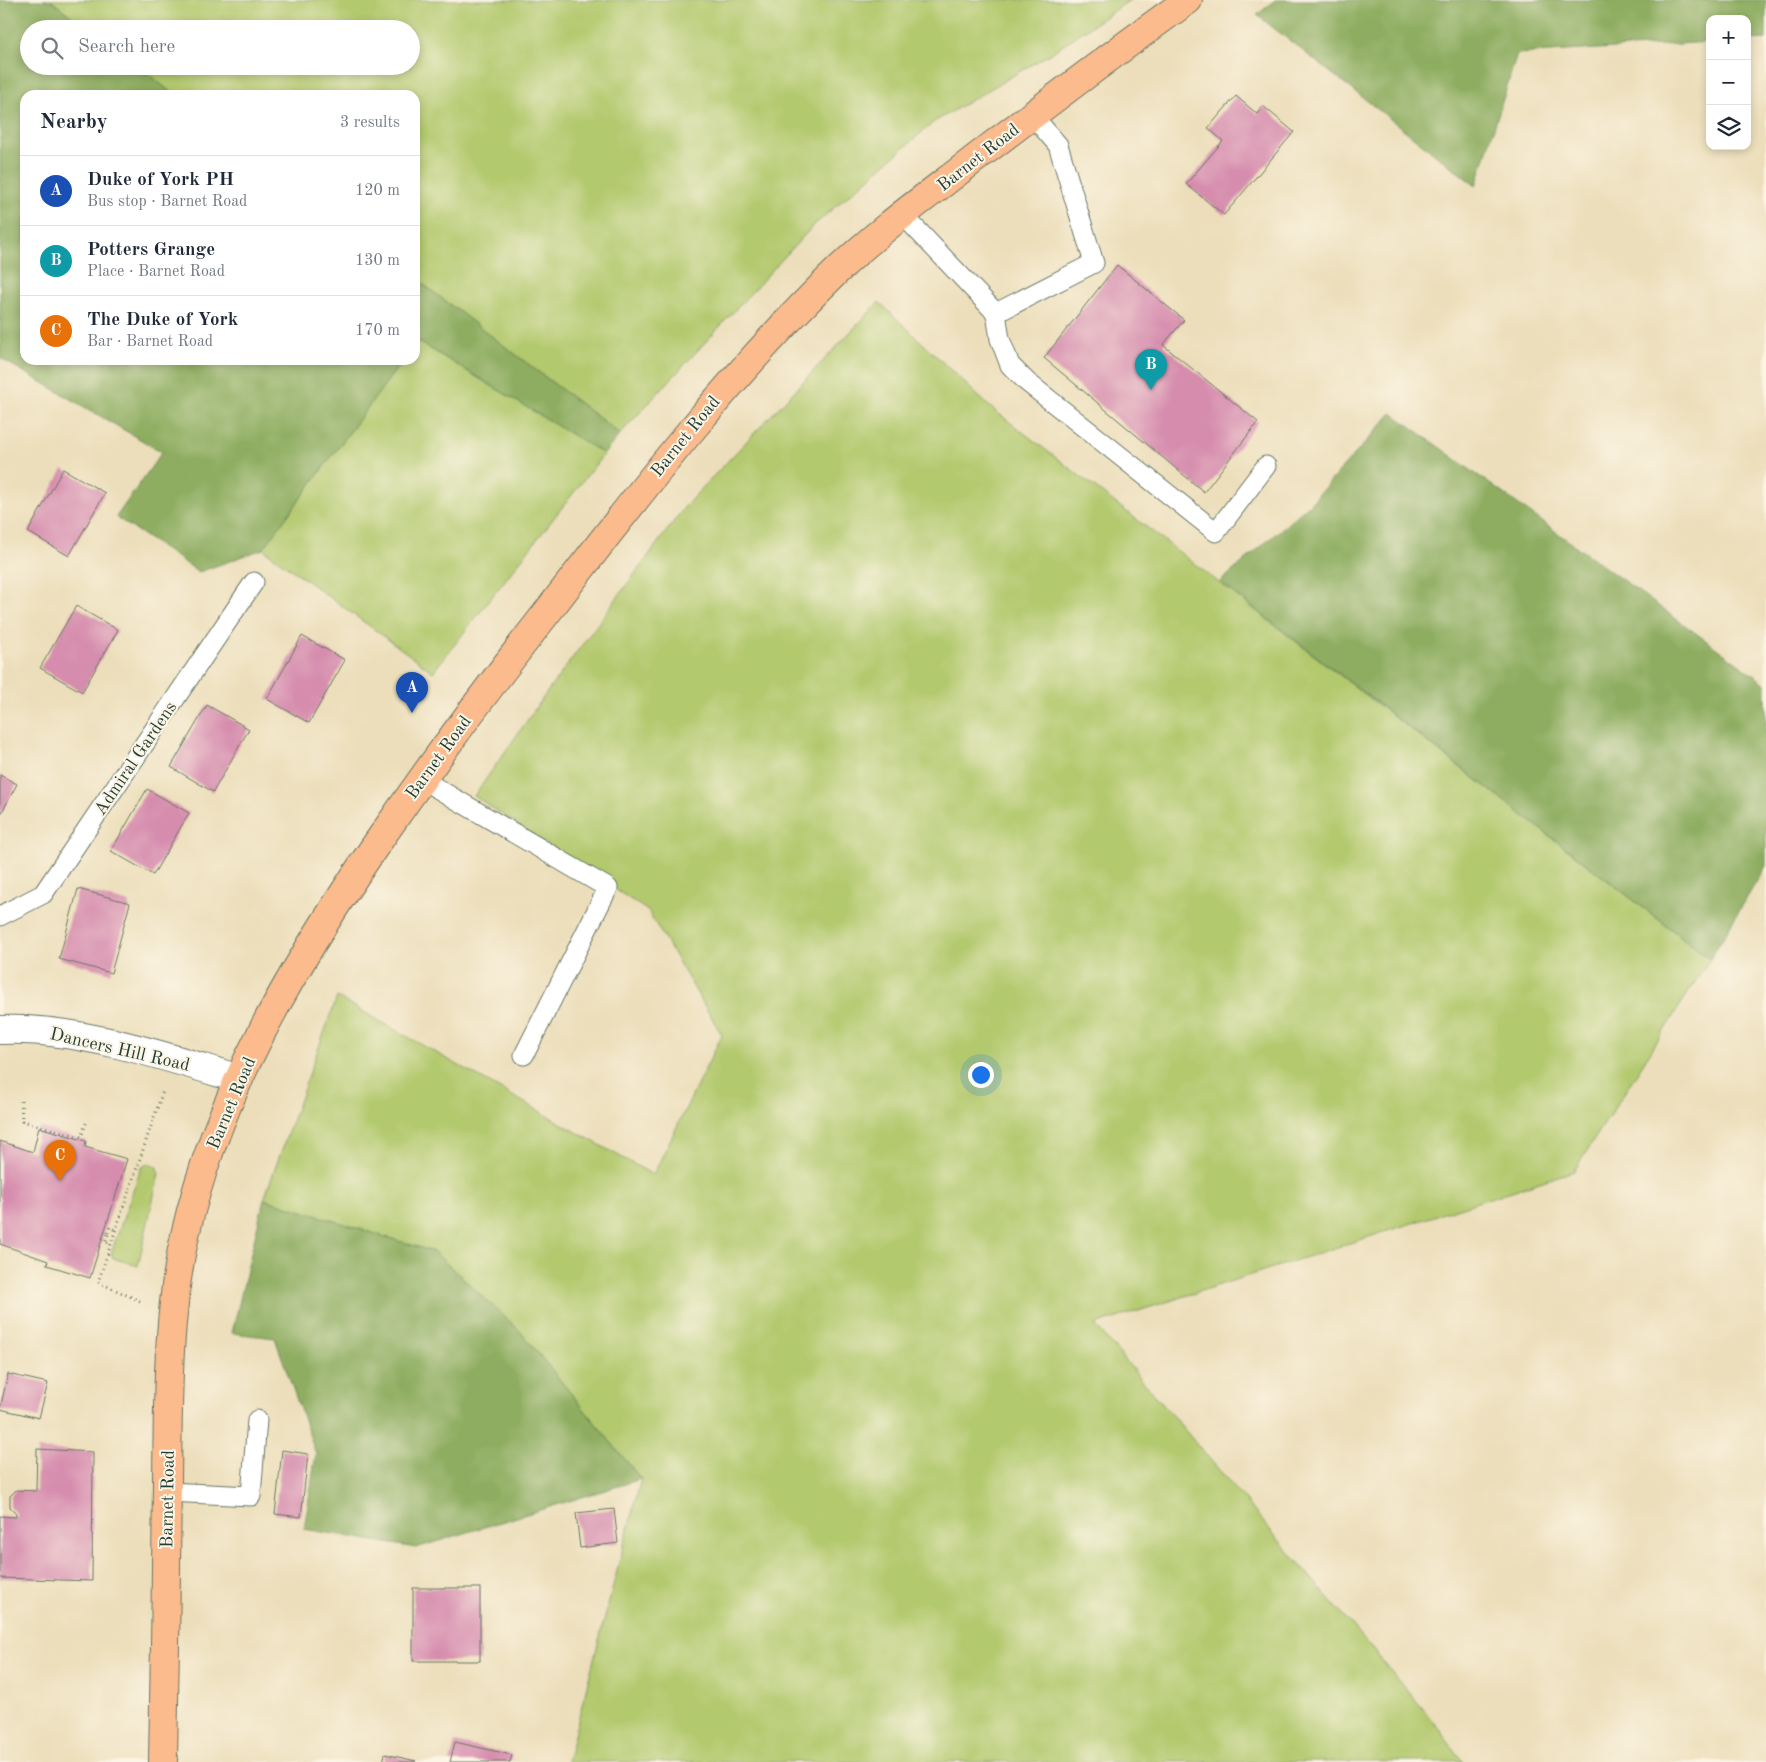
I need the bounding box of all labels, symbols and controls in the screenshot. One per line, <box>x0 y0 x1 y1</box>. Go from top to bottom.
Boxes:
map controls <box>1706 15 1751 150</box>
button: + <box>1706 15 1751 60</box>
search box <box>20 20 420 75</box>
icon: search <box>38 34 66 62</box>
text: Search here <box>78 38 175 57</box>
button: − <box>1706 60 1751 105</box>
button: layers <box>1706 105 1751 150</box>
text: Nearby <box>40 112 108 133</box>
text: 3 results <box>340 115 400 131</box>
street label: Barnet Road <box>934 120 1023 195</box>
text: Duke of York PH <box>87 171 234 190</box>
text: A <box>50 183 62 199</box>
text: 120 m <box>355 183 400 199</box>
text: Bus stop · Barnet Road <box>87 194 247 210</box>
text: Potters Grange <box>87 241 215 260</box>
text: B <box>50 253 62 269</box>
text: 130 m <box>355 253 400 269</box>
text: Place · Barnet Road <box>87 264 225 280</box>
text: The Duke of York <box>87 311 238 330</box>
text: C <box>51 323 61 339</box>
text: 170 m <box>355 323 400 339</box>
text: Bar · Barnet Road <box>87 334 213 350</box>
pin: B <box>1135 349 1167 390</box>
street label: Barnet Road <box>648 393 724 480</box>
pin: A <box>396 672 428 713</box>
street label: Admiral Gardens <box>91 698 181 819</box>
street label: Barnet Road <box>403 713 475 803</box>
street label: Dancers Hill Road <box>48 1025 191 1075</box>
street label: Barnet Road <box>204 1055 259 1152</box>
your location <box>968 1062 994 1088</box>
pin: C <box>44 1140 76 1181</box>
street label: Barnet Road <box>158 1450 178 1548</box>

